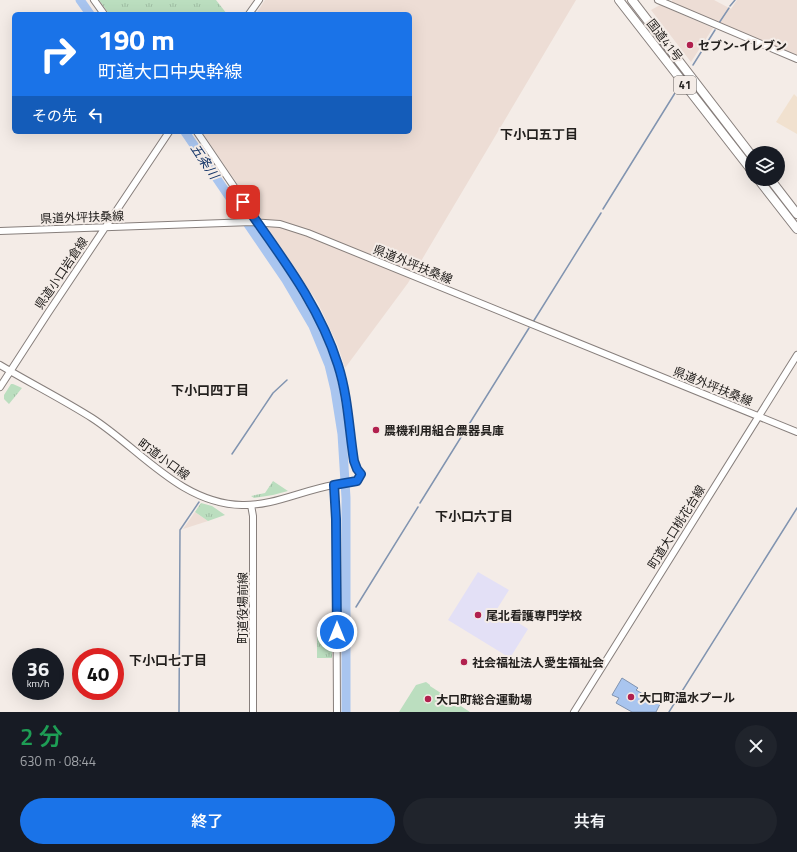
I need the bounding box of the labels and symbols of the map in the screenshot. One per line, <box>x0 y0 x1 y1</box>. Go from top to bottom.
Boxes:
street label: 国道41号 <box>642 15 688 65</box>
place label: セブン-イレブン <box>698 36 787 55</box>
marker: セブン-イレブン <box>685 40 695 50</box>
road number: 41 <box>674 76 696 94</box>
district label: 下小口五丁目 <box>500 124 578 144</box>
water label: 五条川 <box>186 139 225 184</box>
pin <box>226 185 260 219</box>
street label: 県道外坪扶桑線 <box>40 206 124 228</box>
street label: 県道小口岩倉線 <box>30 233 92 313</box>
street label: 県道外坪扶桑線 <box>370 239 456 289</box>
street label: 県道外坪扶桑線 <box>670 361 756 411</box>
district label: 下小口四丁目 <box>171 380 249 400</box>
place label: 農機利用組合農器具庫 <box>384 421 504 440</box>
marker: 農機利用組合農器具庫 <box>371 425 381 435</box>
street label: 町道小口線 <box>134 434 194 484</box>
street label: 町道大口桃花台線 <box>643 481 709 573</box>
district label: 下小口六丁目 <box>435 506 513 526</box>
street label: 町道役場前線 <box>233 572 252 644</box>
place label: 尾北看護専門学校 <box>486 606 582 625</box>
marker: 尾北看護専門学校 <box>473 610 483 620</box>
position arrow <box>316 611 358 653</box>
speed limit sign: 40 <box>72 648 124 700</box>
district label: 下小口七丁目 <box>129 650 207 670</box>
place label: 社会福祉法人愛生福祉会 <box>472 653 604 672</box>
marker: 社会福祉法人愛生福祉会 <box>459 657 469 667</box>
place label: 大口町温水プール <box>639 688 735 707</box>
place label: 大口町総合運動場 <box>436 690 532 709</box>
marker: 大口町温水プール <box>626 692 636 702</box>
marker: 大口町総合運動場 <box>423 694 433 704</box>

